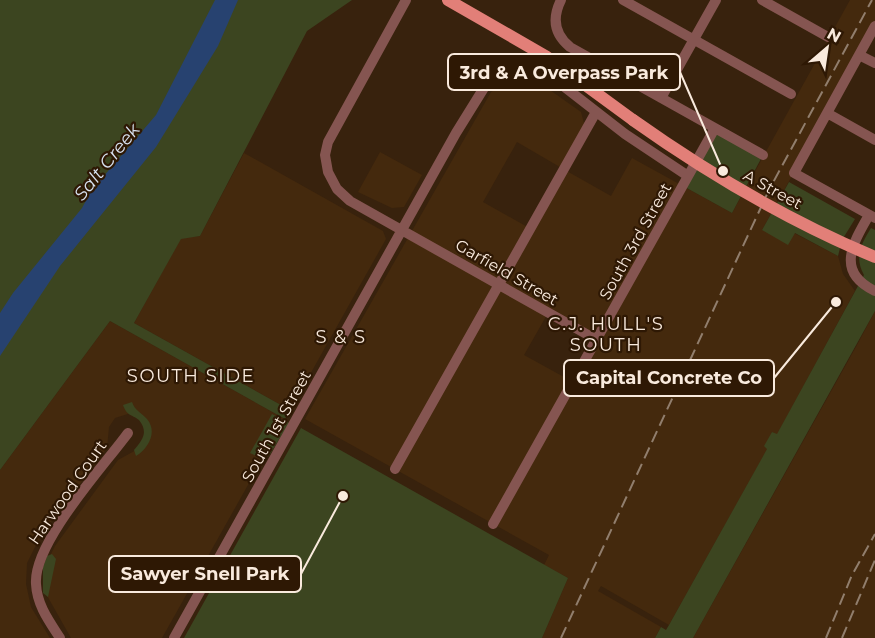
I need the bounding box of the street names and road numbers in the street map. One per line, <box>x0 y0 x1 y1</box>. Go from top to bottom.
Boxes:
street label: A Street <box>740 166 806 214</box>
street label: South 3rd Street <box>595 179 676 303</box>
street label: Garfield Street <box>452 235 562 310</box>
street label: South 1st Street <box>238 367 315 485</box>
street label: Harwood Court <box>24 436 111 548</box>

